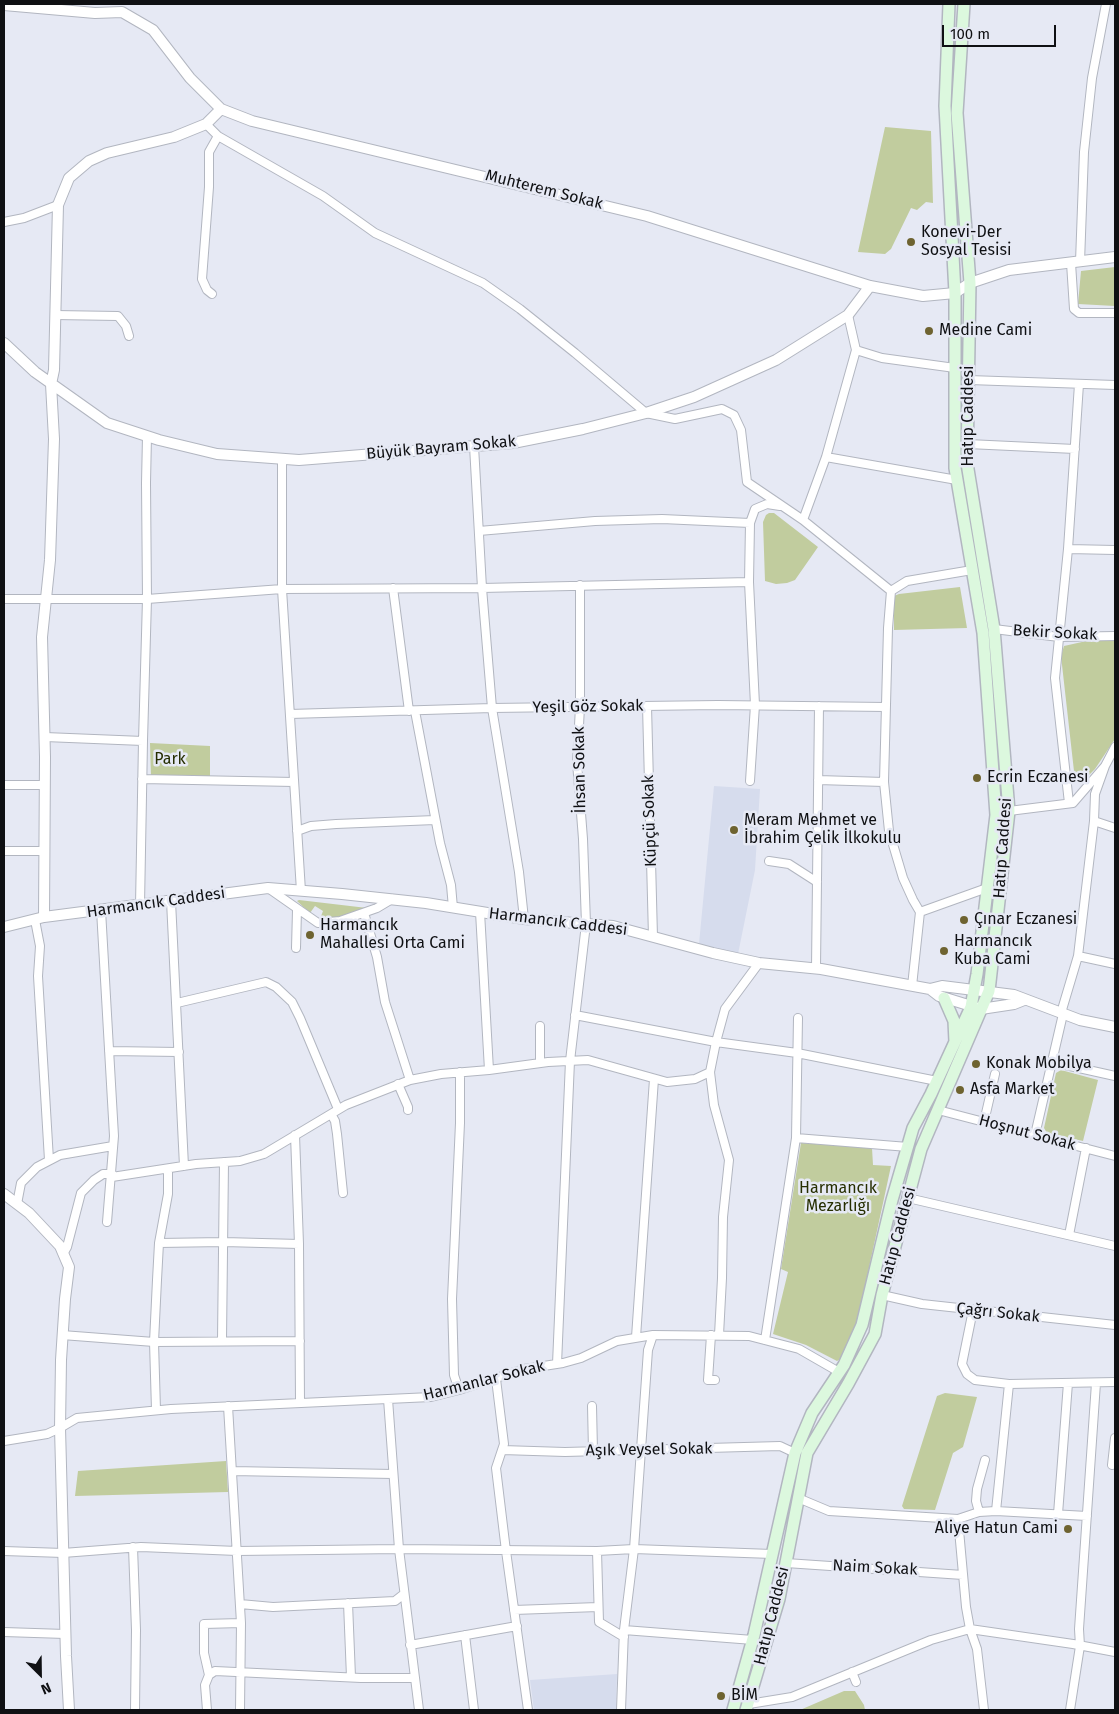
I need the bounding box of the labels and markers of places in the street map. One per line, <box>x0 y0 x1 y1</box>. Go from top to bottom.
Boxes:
place label: Konevi-Der Sosyal Tesisi <box>921 223 1011 261</box>
marker: Konevi-Der Sosyal Tesisi <box>905 236 917 248</box>
place label: Medine Cami <box>939 321 1032 341</box>
marker: Medine Cami <box>923 325 935 337</box>
place label: Ecrin Eczanesi <box>987 768 1089 788</box>
marker: Ecrin Eczanesi <box>971 772 983 784</box>
place label: Meram Mehmet ve İbrahim Çelik İlkokulu <box>744 811 902 849</box>
marker: Meram Mehmet ve İbrahim Çelik İlkokulu <box>728 824 740 836</box>
place label: Çınar Eczanesi <box>974 910 1077 930</box>
marker: Çınar Eczanesi <box>958 914 970 926</box>
place label: Harmancık Mahallesi Orta Cami <box>320 916 465 954</box>
marker: Harmancık Mahallesi Orta Cami <box>304 929 316 941</box>
place label: Harmancık Kuba Cami <box>954 932 1032 970</box>
marker: Harmancık Kuba Cami <box>938 945 950 957</box>
place label: Konak Mobilya <box>986 1054 1092 1074</box>
marker: Konak Mobilya <box>970 1058 982 1070</box>
place label: Asfa Market <box>970 1080 1054 1100</box>
marker: Asfa Market <box>954 1084 966 1096</box>
place label: Aliye Hatun Cami <box>935 1519 1058 1539</box>
marker: Aliye Hatun Cami <box>1062 1523 1074 1535</box>
place label: BİM <box>731 1686 758 1706</box>
marker: BİM <box>715 1690 727 1702</box>

